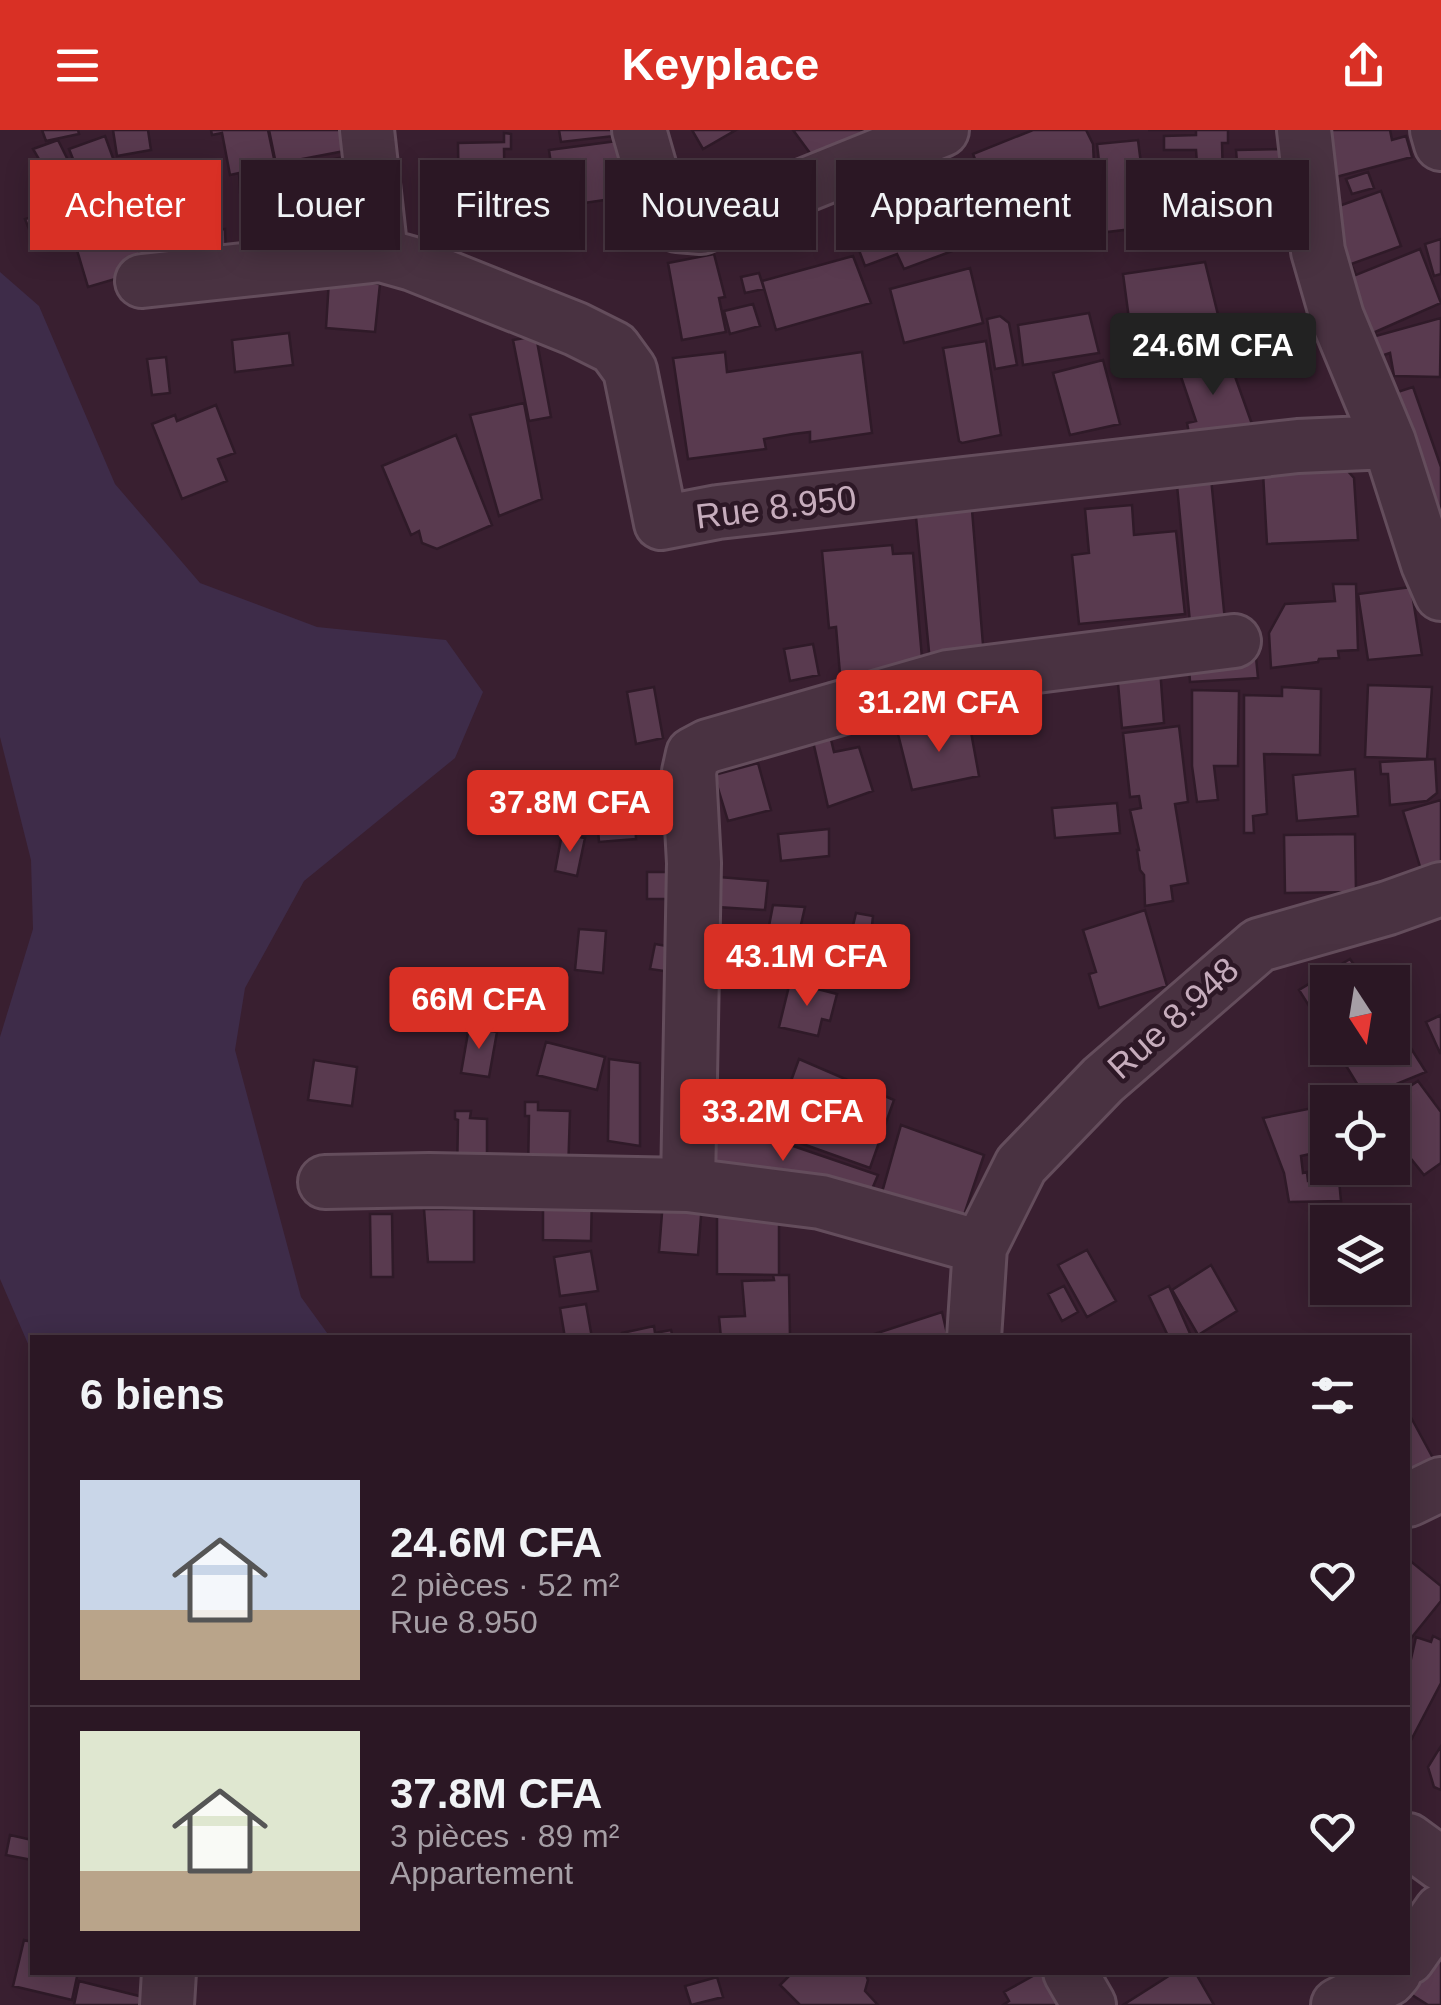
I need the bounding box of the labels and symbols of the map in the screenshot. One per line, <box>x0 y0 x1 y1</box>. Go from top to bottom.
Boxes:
pin: 24.6M CFA <box>1099 313 1327 398</box>
street label: Rue 8.950 <box>693 477 858 536</box>
pin: 31.2M CFA <box>825 670 1053 755</box>
pin: 37.8M CFA <box>456 770 684 855</box>
pin: 43.1M CFA <box>693 924 921 1009</box>
street label: Rue 8.948 <box>1100 949 1246 1086</box>
north arrow <box>1310 965 1410 1065</box>
pin: 66M CFA <box>387 967 571 1052</box>
pin: 33.2M CFA <box>669 1079 897 1164</box>

